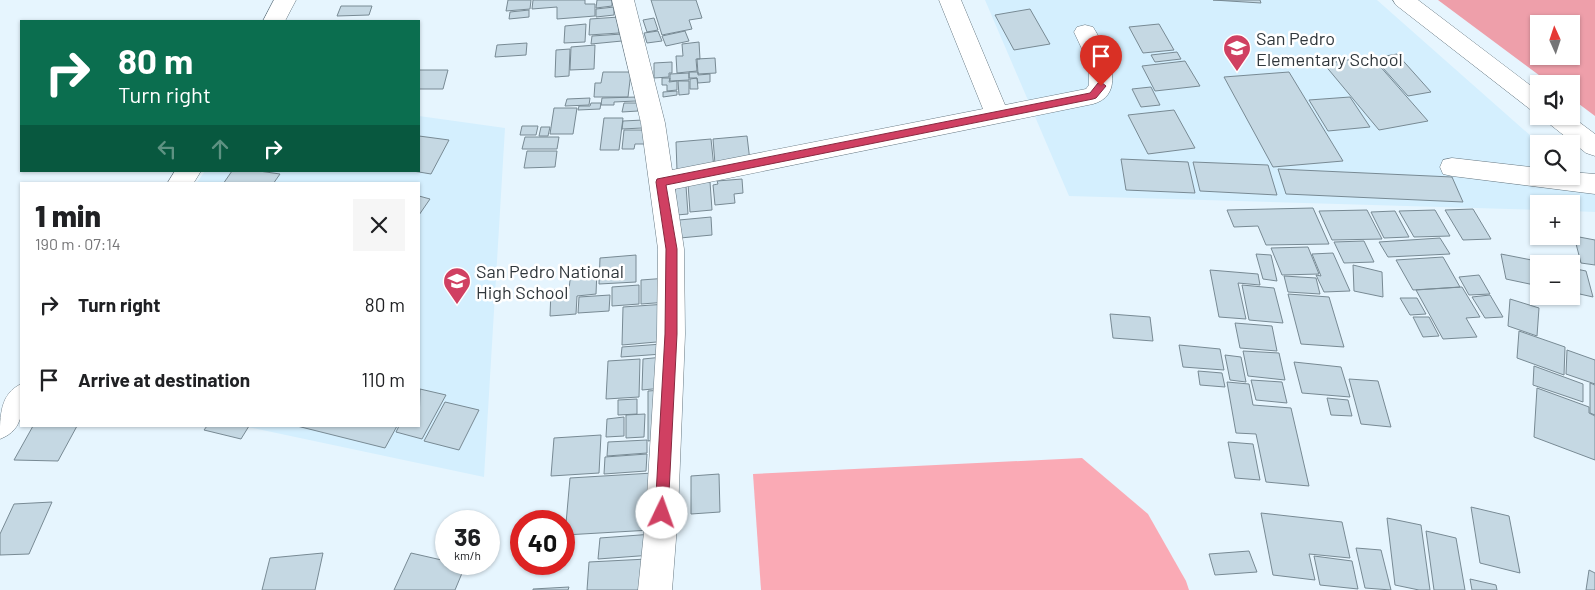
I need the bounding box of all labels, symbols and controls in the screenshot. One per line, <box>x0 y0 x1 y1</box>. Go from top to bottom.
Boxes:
north arrow <box>1530 15 1580 65</box>
map controls <box>1530 15 1580 305</box>
place label: San Pedro Elementary School <box>1256 27 1403 70</box>
school or university icon: San Pedro Elementary School <box>1222 33 1252 72</box>
pin <box>1080 35 1122 86</box>
text: 80 m <box>118 39 193 81</box>
icon: right <box>35 40 100 105</box>
icon: arrive <box>1087 42 1115 70</box>
button: sound <box>1530 75 1580 125</box>
text: Turn right <box>118 81 211 107</box>
icon: left <box>153 135 181 163</box>
icon: ahead <box>206 135 234 163</box>
icon: right <box>259 135 287 163</box>
button: search <box>1530 135 1580 185</box>
button: + <box>1530 195 1580 245</box>
text: 1 min <box>35 197 101 233</box>
button: close <box>353 199 405 251</box>
text: 190 m · 07:14 <box>35 234 121 253</box>
button: − <box>1530 255 1580 305</box>
place label: San Pedro National High School <box>476 260 624 303</box>
school or university icon: San Pedro National High School <box>442 266 472 305</box>
icon: right <box>35 291 63 319</box>
text: Turn right <box>78 293 160 316</box>
text: 80 m <box>365 293 405 316</box>
icon: arrive <box>35 366 63 394</box>
text: Arrive at destination <box>78 368 250 391</box>
text: 110 m <box>361 368 405 391</box>
position arrow <box>635 486 687 538</box>
speed limit sign: 40 <box>510 510 575 575</box>
text: 36 <box>454 521 481 551</box>
text: km/h <box>454 548 481 562</box>

